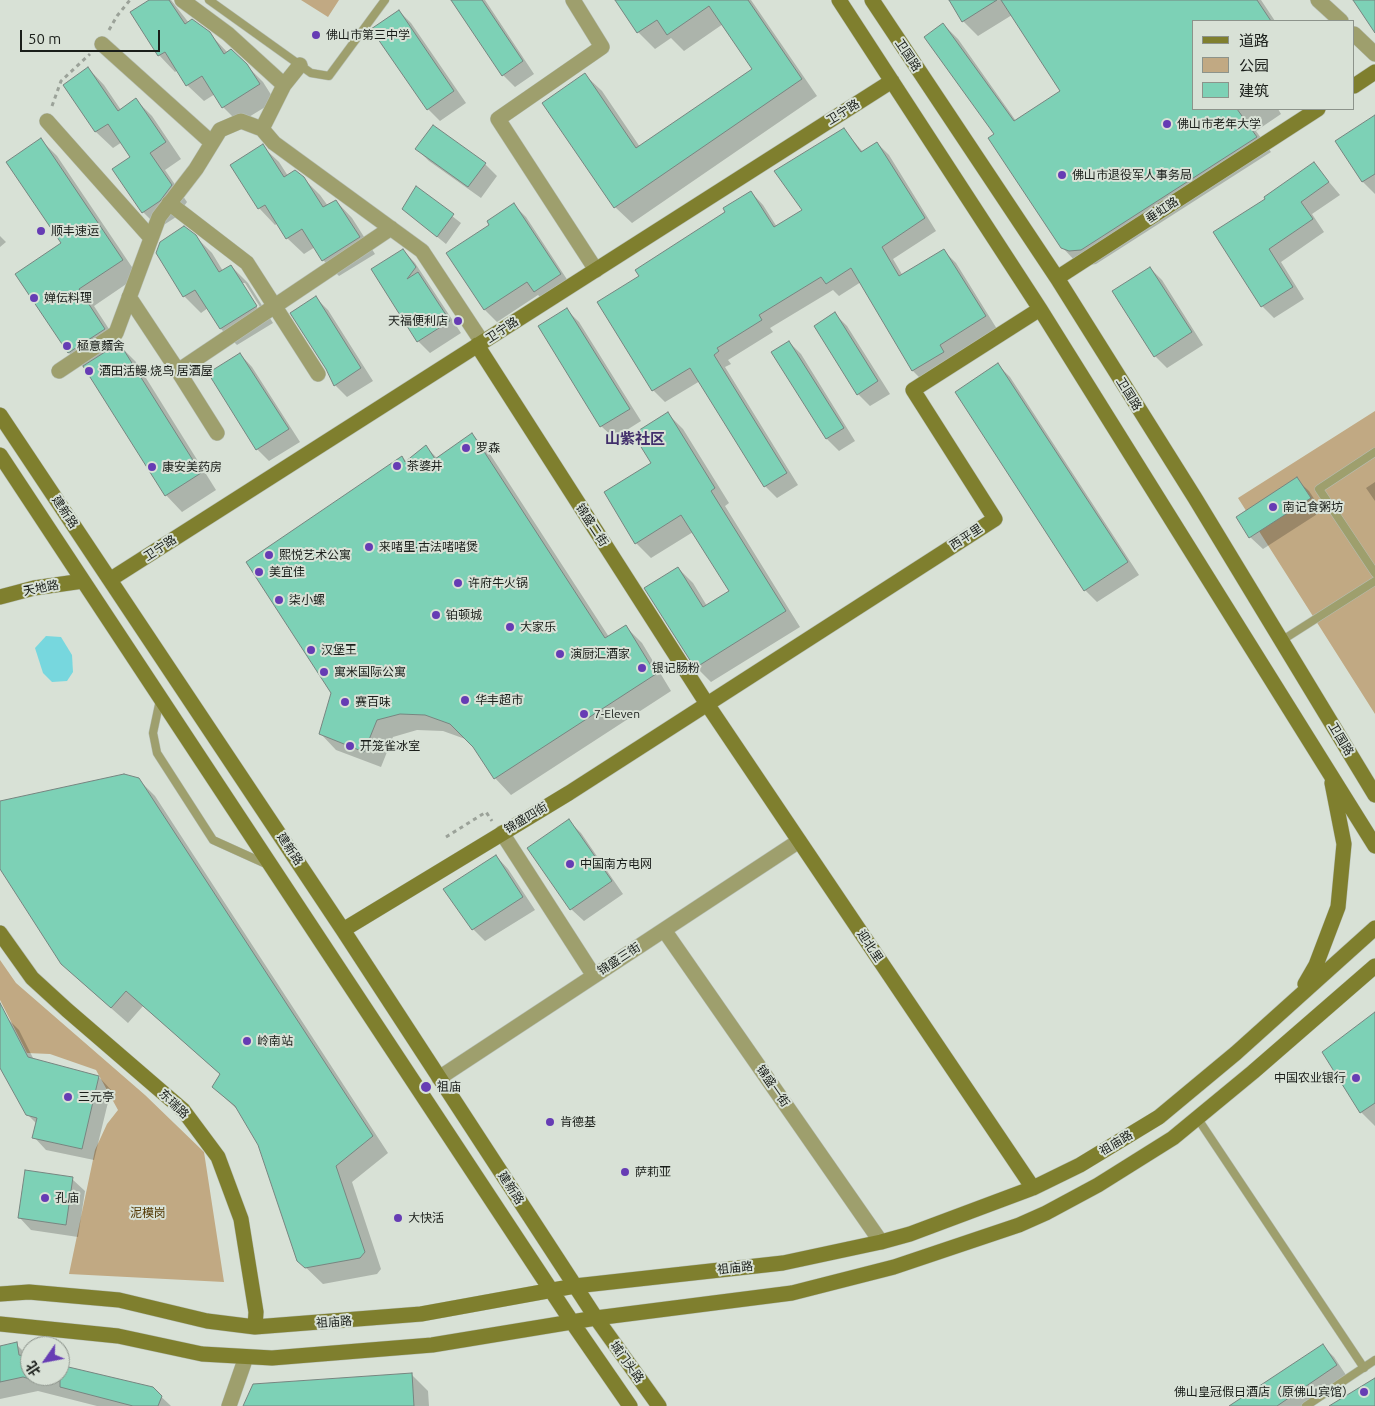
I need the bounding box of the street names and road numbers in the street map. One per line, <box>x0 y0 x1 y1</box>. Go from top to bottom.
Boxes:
street label: 卫国路 <box>892 36 924 74</box>
street label: 卫宁路 <box>824 96 862 128</box>
street label: 垂虹路 <box>1143 194 1181 226</box>
street label: 卫宁路 <box>483 314 521 346</box>
street label: 卫国路 <box>1113 375 1145 413</box>
street label: 建新路 <box>49 493 81 531</box>
street label: 锦盛二街 <box>573 501 611 549</box>
street label: 西平里 <box>947 521 985 553</box>
street label: 卫宁路 <box>141 532 179 564</box>
street label: 天地路 <box>22 577 60 599</box>
street label: 卫国路 <box>1326 720 1356 758</box>
street label: 锦盛四街 <box>502 799 550 837</box>
street label: 建新路 <box>274 830 306 868</box>
street label: 迎北里 <box>854 927 886 965</box>
street label: 锦盛三街 <box>595 940 643 978</box>
street label: 锦盛一街 <box>753 1062 793 1110</box>
street label: 东瑞路 <box>156 1086 192 1122</box>
street label: 祖庙路 <box>1097 1128 1135 1158</box>
street label: 建新路 <box>495 1169 527 1207</box>
street label: 祖庙路 <box>716 1259 754 1277</box>
street label: 祖庙路 <box>316 1314 352 1330</box>
street label: 城门头路 <box>607 1338 647 1386</box>

